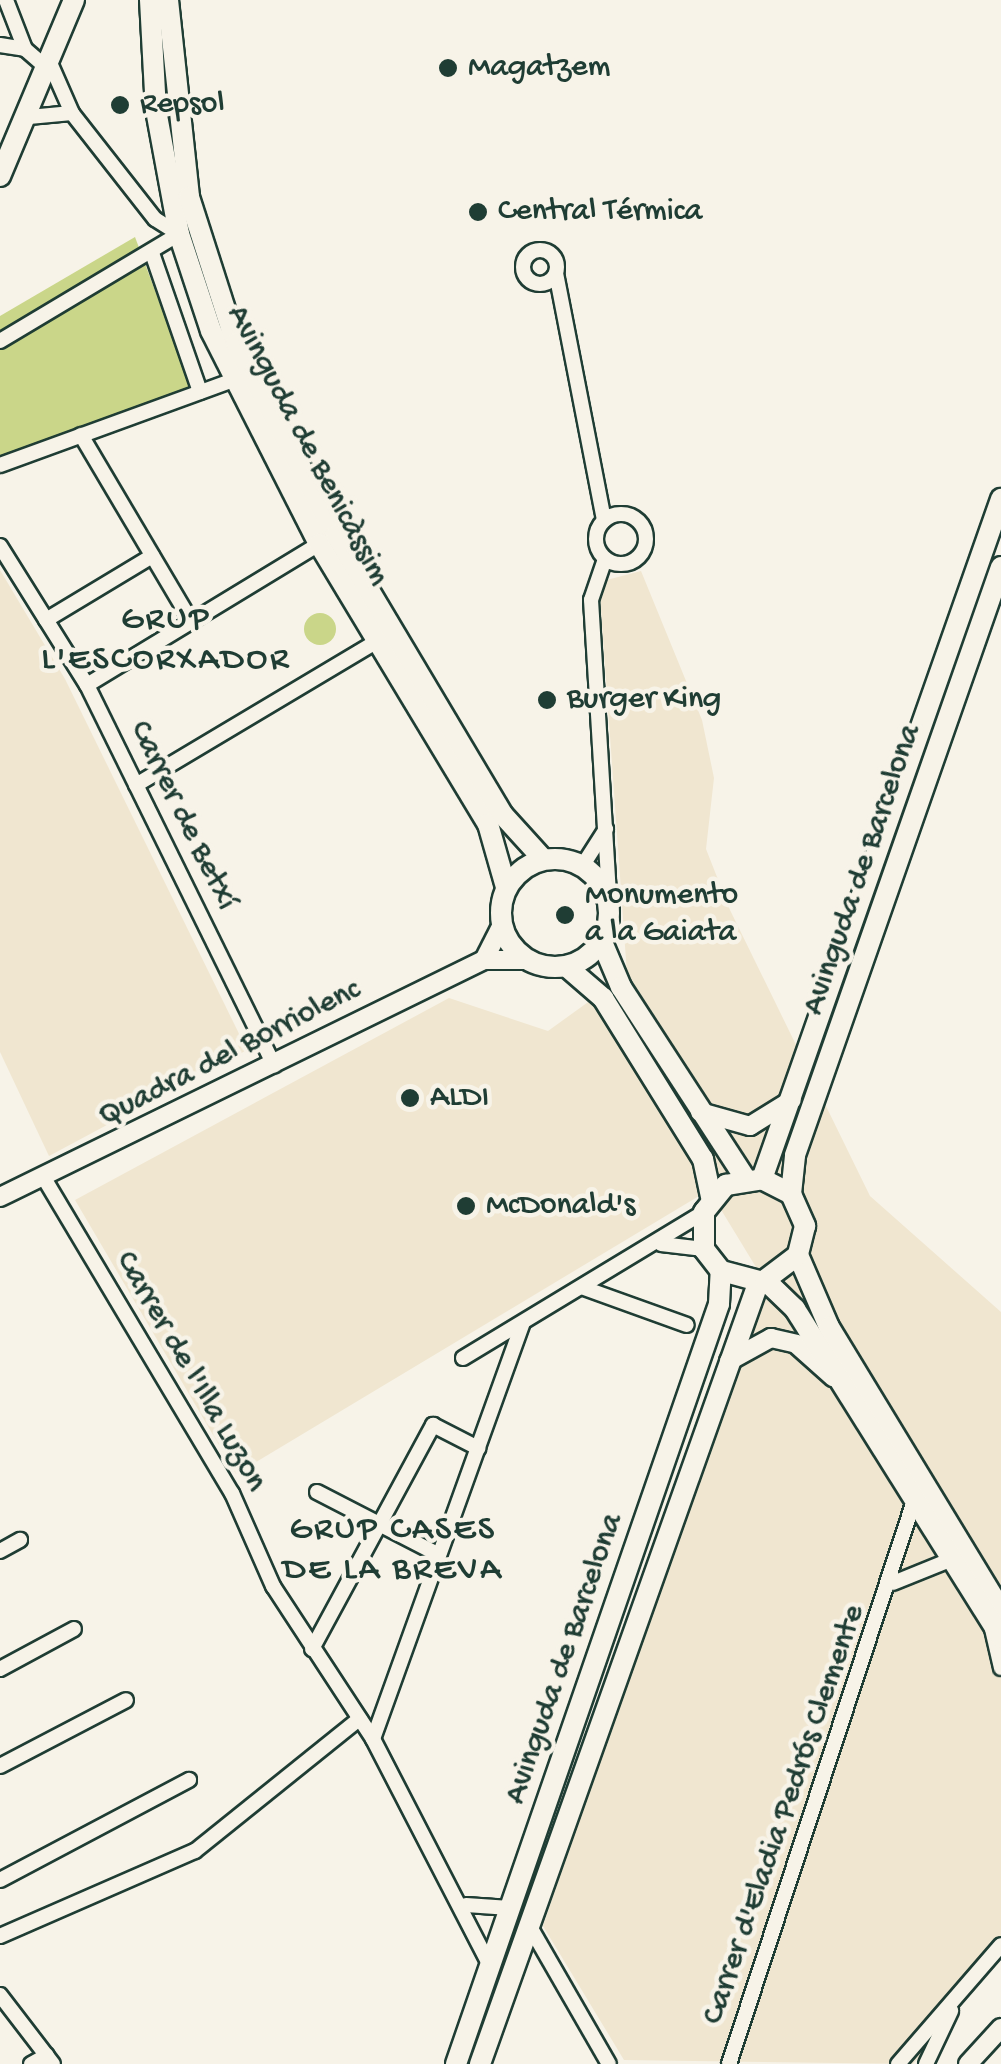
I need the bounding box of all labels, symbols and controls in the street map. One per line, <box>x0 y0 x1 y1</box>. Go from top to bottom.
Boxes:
place label: Magatzem <box>468 49 610 87</box>
marker: Magatzem <box>437 57 459 79</box>
place label: Repsol <box>140 86 224 124</box>
marker: Repsol <box>109 94 131 116</box>
place label: Central Térmica <box>498 193 702 231</box>
marker: Central Térmica <box>467 201 489 223</box>
street label: Avinguda de Benicàssim <box>217 299 397 593</box>
district label: GRUP L'ESCORXADOR <box>41 600 291 682</box>
place label: Burger King <box>567 681 721 719</box>
marker: Burger King <box>536 689 558 711</box>
street label: Carrer de Betxí <box>120 715 244 917</box>
street label: Avinguda de Barcelona <box>795 720 931 1020</box>
place label: Monumento a la Gaiata <box>585 878 738 953</box>
marker: Monumento a la Gaiata <box>554 904 576 926</box>
street label: Quadra del Borriolenc <box>93 971 367 1137</box>
place label: ALDI <box>430 1079 489 1117</box>
marker: ALDI <box>399 1087 421 1109</box>
place label: McDonald's <box>486 1187 635 1225</box>
marker: McDonald's <box>455 1195 477 1217</box>
street label: Carrer de l'Illa Luzon <box>106 1245 274 1499</box>
street label: Avinguda de Barcelona <box>497 1509 633 1809</box>
district label: GRUP CASES DE LA BREVA <box>283 1510 503 1592</box>
street label: Carrer d'Eladia Pedrós Clemente <box>695 1600 875 2030</box>

